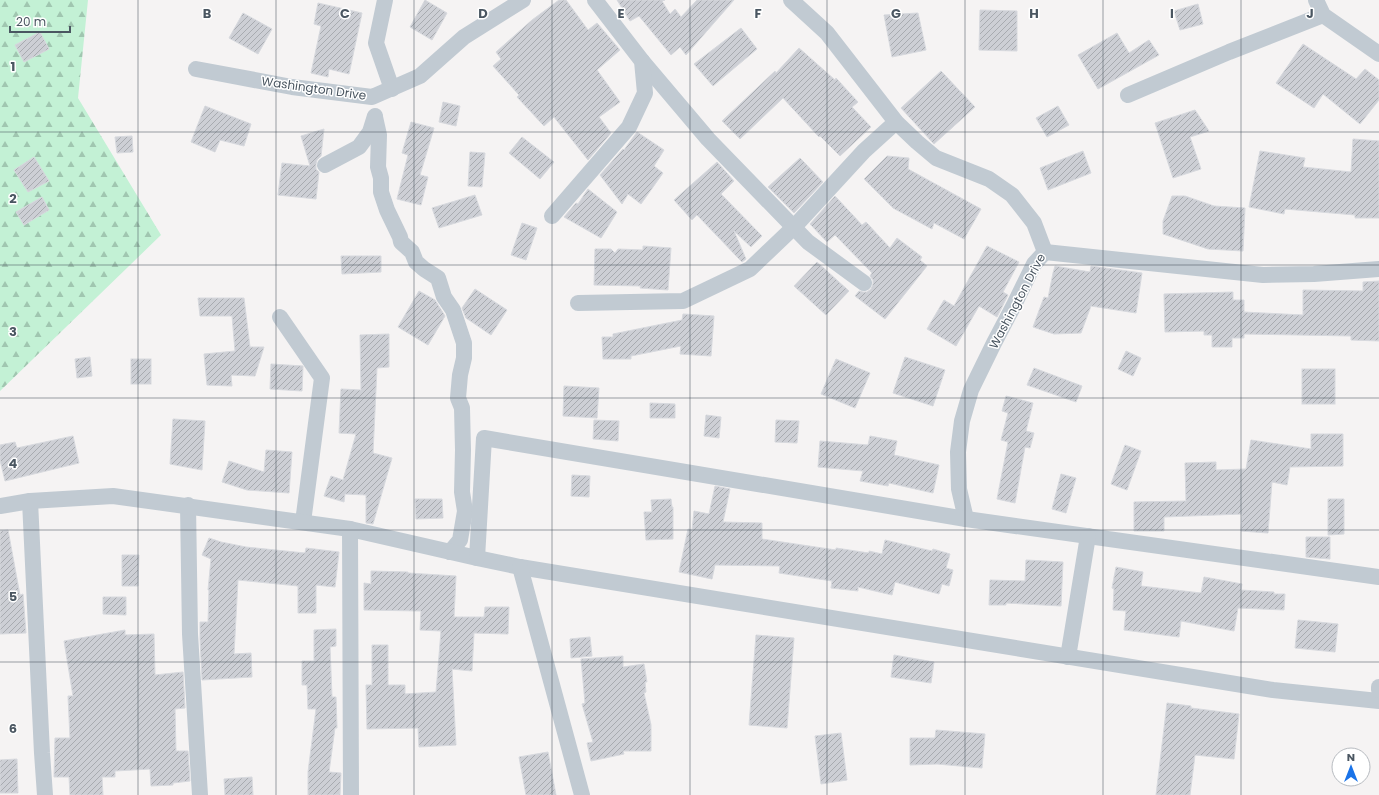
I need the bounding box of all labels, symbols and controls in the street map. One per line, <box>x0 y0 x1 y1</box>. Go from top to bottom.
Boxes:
text: B <box>203 4 212 23</box>
text: C <box>340 4 350 23</box>
text: D <box>478 4 488 23</box>
text: E <box>617 4 625 23</box>
text: F <box>754 4 762 23</box>
text: G <box>891 4 901 23</box>
text: H <box>1029 4 1039 23</box>
text: I <box>1170 4 1174 23</box>
text: J <box>1306 4 1314 23</box>
scale bar <box>10 8 70 34</box>
text: 20 m <box>16 13 46 30</box>
text: 1 <box>11 57 15 76</box>
street label: Washington Drive <box>261 72 367 104</box>
text: 2 <box>9 189 17 208</box>
street label: Washington Drive <box>985 250 1049 352</box>
text: 3 <box>9 322 17 341</box>
text: 4 <box>9 454 18 473</box>
text: 5 <box>9 587 17 606</box>
text: 6 <box>9 719 17 738</box>
north arrow <box>1331 747 1371 787</box>
text: N <box>1347 749 1355 765</box>

